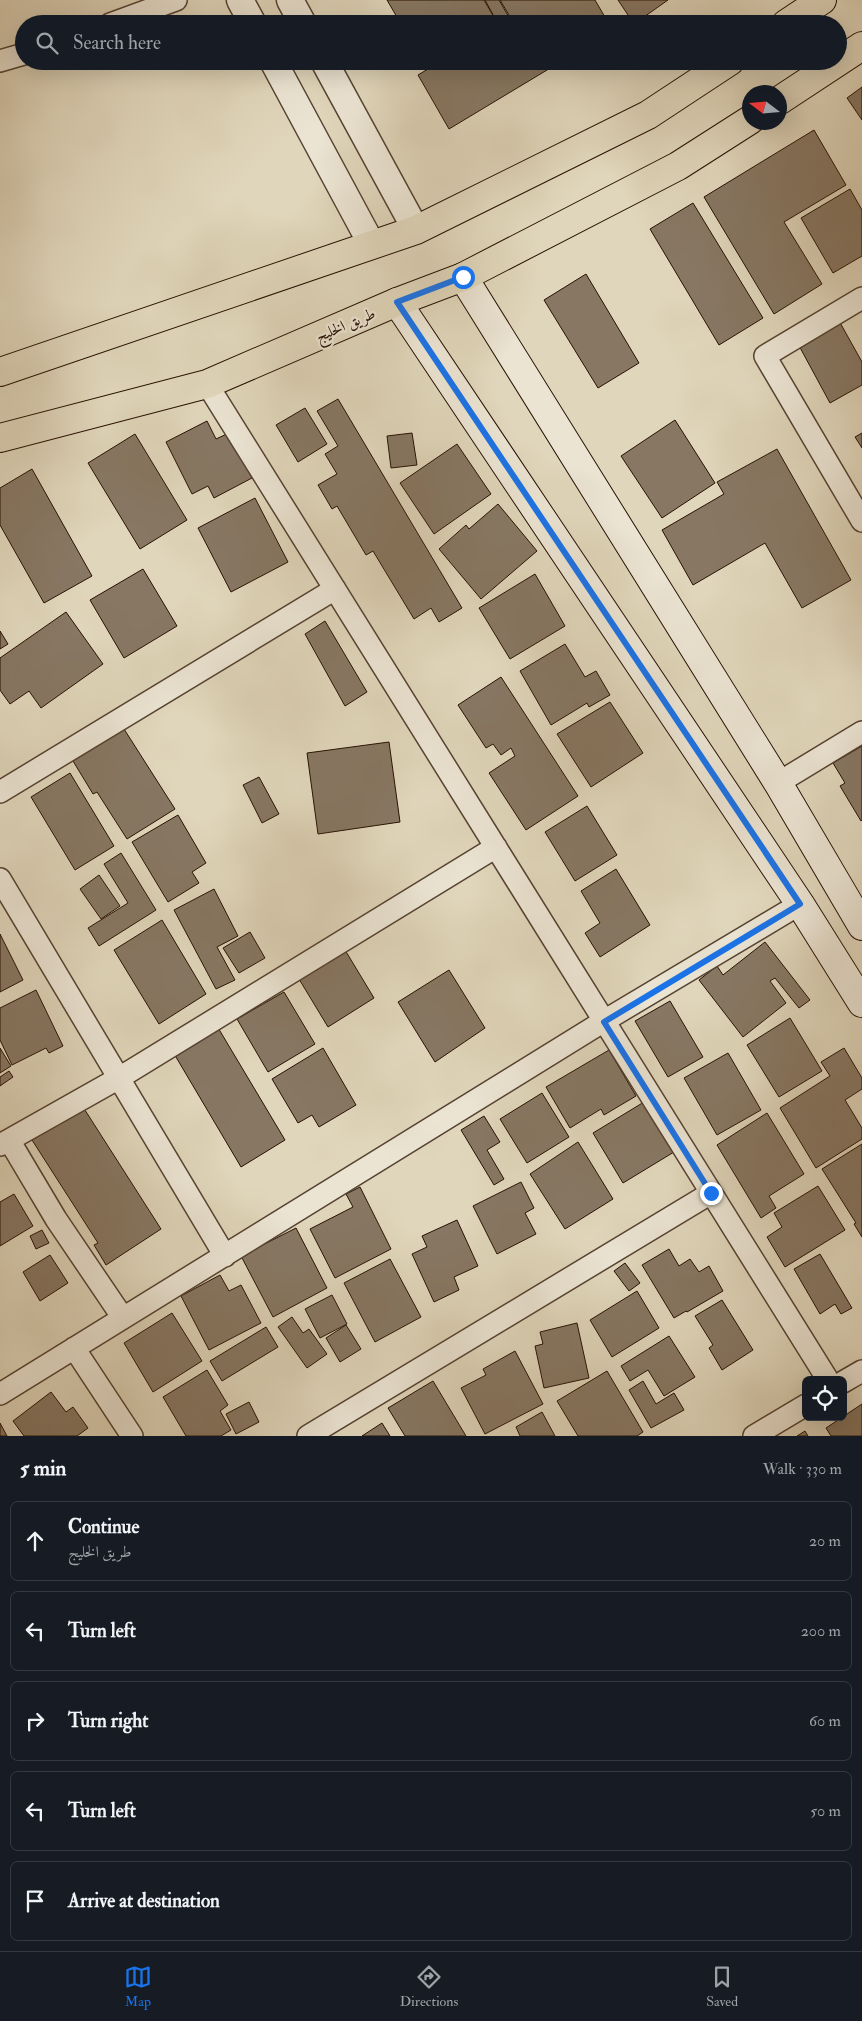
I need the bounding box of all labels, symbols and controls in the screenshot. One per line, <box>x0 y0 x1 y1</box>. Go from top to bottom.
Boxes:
search box <box>15 15 847 70</box>
icon: search <box>33 29 61 57</box>
text: Search here <box>73 31 161 55</box>
north arrow <box>742 85 787 130</box>
route start <box>452 266 475 289</box>
street label: طريق الخليج <box>312 303 380 350</box>
route end <box>700 1182 723 1205</box>
map controls <box>802 1376 847 1421</box>
button: locate <box>802 1376 847 1421</box>
text: 5 min <box>20 1455 66 1482</box>
text: Walk · 330 m <box>763 1459 842 1479</box>
text: Continue <box>68 1515 139 1539</box>
icon: ahead <box>21 1527 49 1555</box>
text: 20 m <box>809 1531 841 1551</box>
text: طريق الخليج <box>68 1542 131 1562</box>
icon: left <box>21 1617 49 1645</box>
text: Turn left <box>68 1619 136 1643</box>
text: 200 m <box>801 1621 841 1641</box>
icon: right <box>21 1707 49 1735</box>
text: Turn right <box>68 1709 148 1733</box>
text: 60 m <box>809 1711 841 1731</box>
icon: left <box>21 1797 49 1825</box>
text: Turn left <box>68 1799 136 1823</box>
text: 50 m <box>810 1801 841 1821</box>
icon: arrive <box>21 1887 49 1915</box>
text: Arrive at destination <box>68 1889 220 1913</box>
tab: Map <box>124 1963 152 2010</box>
tab: Directions <box>400 1963 458 2010</box>
tab: Saved <box>706 1963 738 2010</box>

